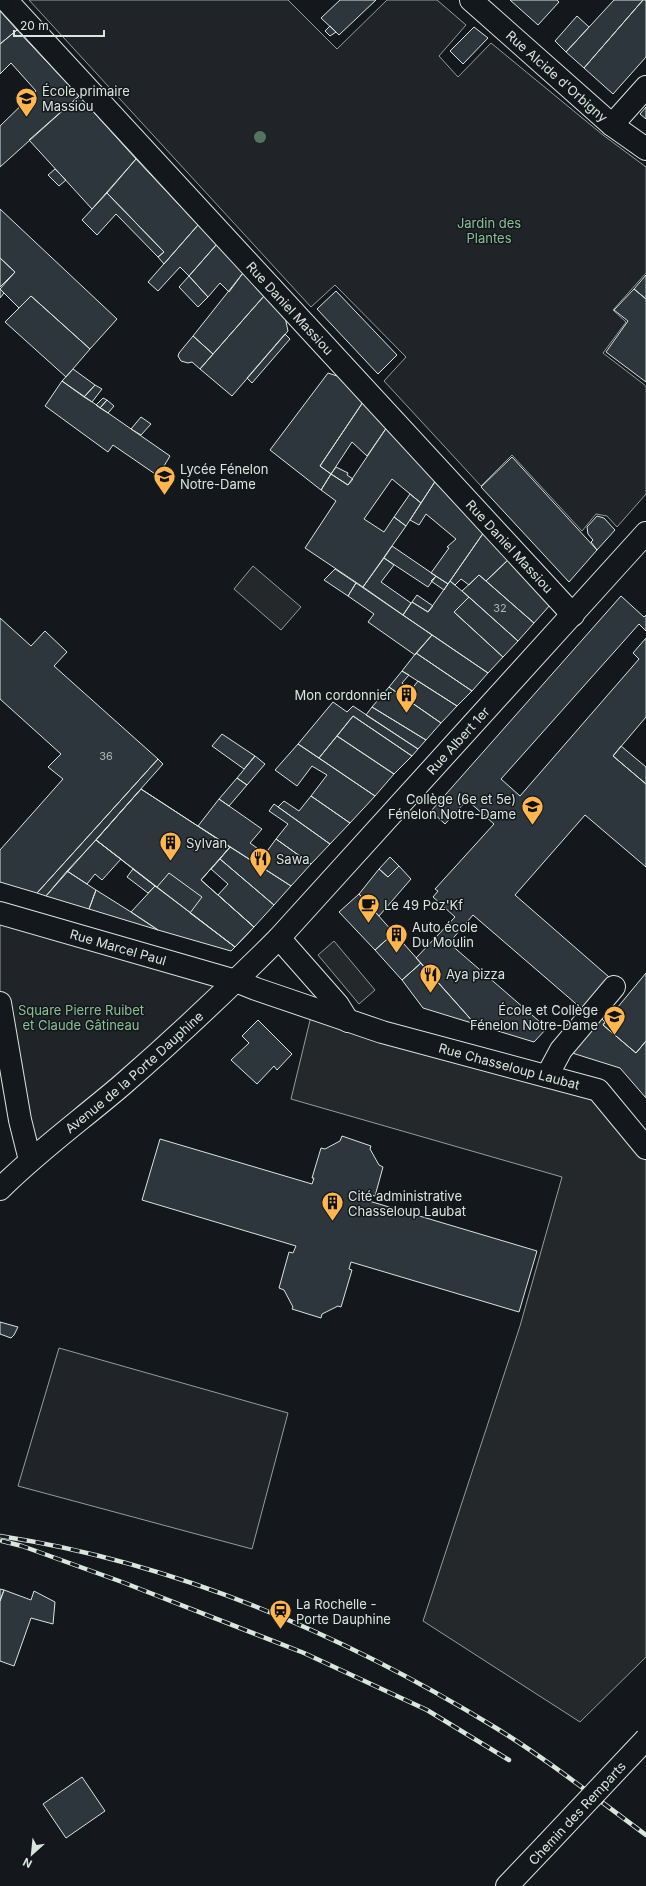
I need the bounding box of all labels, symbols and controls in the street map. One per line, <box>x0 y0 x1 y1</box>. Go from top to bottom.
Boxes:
scale bar <box>14 12 104 38</box>
text: 20 m <box>20 18 49 33</box>
street label: Rue Alcide d'Orbigny <box>503 27 611 125</box>
place label: École primaire Massiou <box>42 83 130 114</box>
school or university icon: École primaire Massiou <box>14 85 40 118</box>
park label: Jardin des Plantes <box>457 215 521 246</box>
street label: Rue Daniel Massiou <box>243 258 337 358</box>
place label: Lycée Fénelon Notre-Dame <box>180 461 268 492</box>
school or university icon: Lycée Fénelon Notre-Dame <box>151 463 177 496</box>
street label: Rue Daniel Massiou <box>463 496 556 596</box>
house number: 32 <box>493 601 507 615</box>
building icon: Mon cordonnier <box>394 682 420 715</box>
place label: Mon cordonnier <box>294 687 392 703</box>
street label: Rue Albert 1er <box>423 703 493 778</box>
house number: 36 <box>99 749 113 763</box>
place label: Collège (6e et 5e) Fénelon Notre-Dame <box>388 791 516 822</box>
school or university icon: Collège (6e et 5e) Fénelon Notre-Dame <box>519 793 545 826</box>
building icon: Sylvan <box>158 830 184 863</box>
place label: Sylvan <box>186 835 227 851</box>
restaurant icon: Sawa <box>247 846 273 879</box>
place label: Sawa <box>276 851 310 867</box>
cafe icon: Le 49 Poz'Kf <box>356 892 382 925</box>
place label: Le 49 Poz'Kf <box>384 897 463 913</box>
place label: Auto école Du Moulin <box>412 919 478 950</box>
building icon: Auto école Du Moulin <box>383 921 409 954</box>
street label: Rue Marcel Paul <box>68 926 168 968</box>
restaurant icon: Aya pizza <box>418 961 444 994</box>
place label: Aya pizza <box>446 966 505 982</box>
park label: Square Pierre Ruibet et Claude Gâtineau <box>18 1002 144 1033</box>
place label: École et Collège Fénelon Notre-Dame <box>470 1002 598 1033</box>
school or university icon: École et Collège Fénelon Notre-Dame <box>601 1004 627 1037</box>
street label: Avenue de la Porte Dauphine <box>62 1008 206 1136</box>
street label: Rue Chasseloup Laubat <box>437 1040 582 1093</box>
place label: Cité administrative Chasseloup Laubat <box>348 1188 466 1219</box>
building icon: Cité administrative Chasseloup Laubat <box>319 1190 345 1223</box>
place label: La Rochelle - Porte Dauphine <box>296 1596 391 1627</box>
station icon: La Rochelle - Porte Dauphine <box>268 1598 294 1631</box>
street label: Chemin des Remparts <box>525 1758 629 1868</box>
north arrow <box>12 1834 52 1874</box>
text: N <box>21 1855 34 1871</box>

